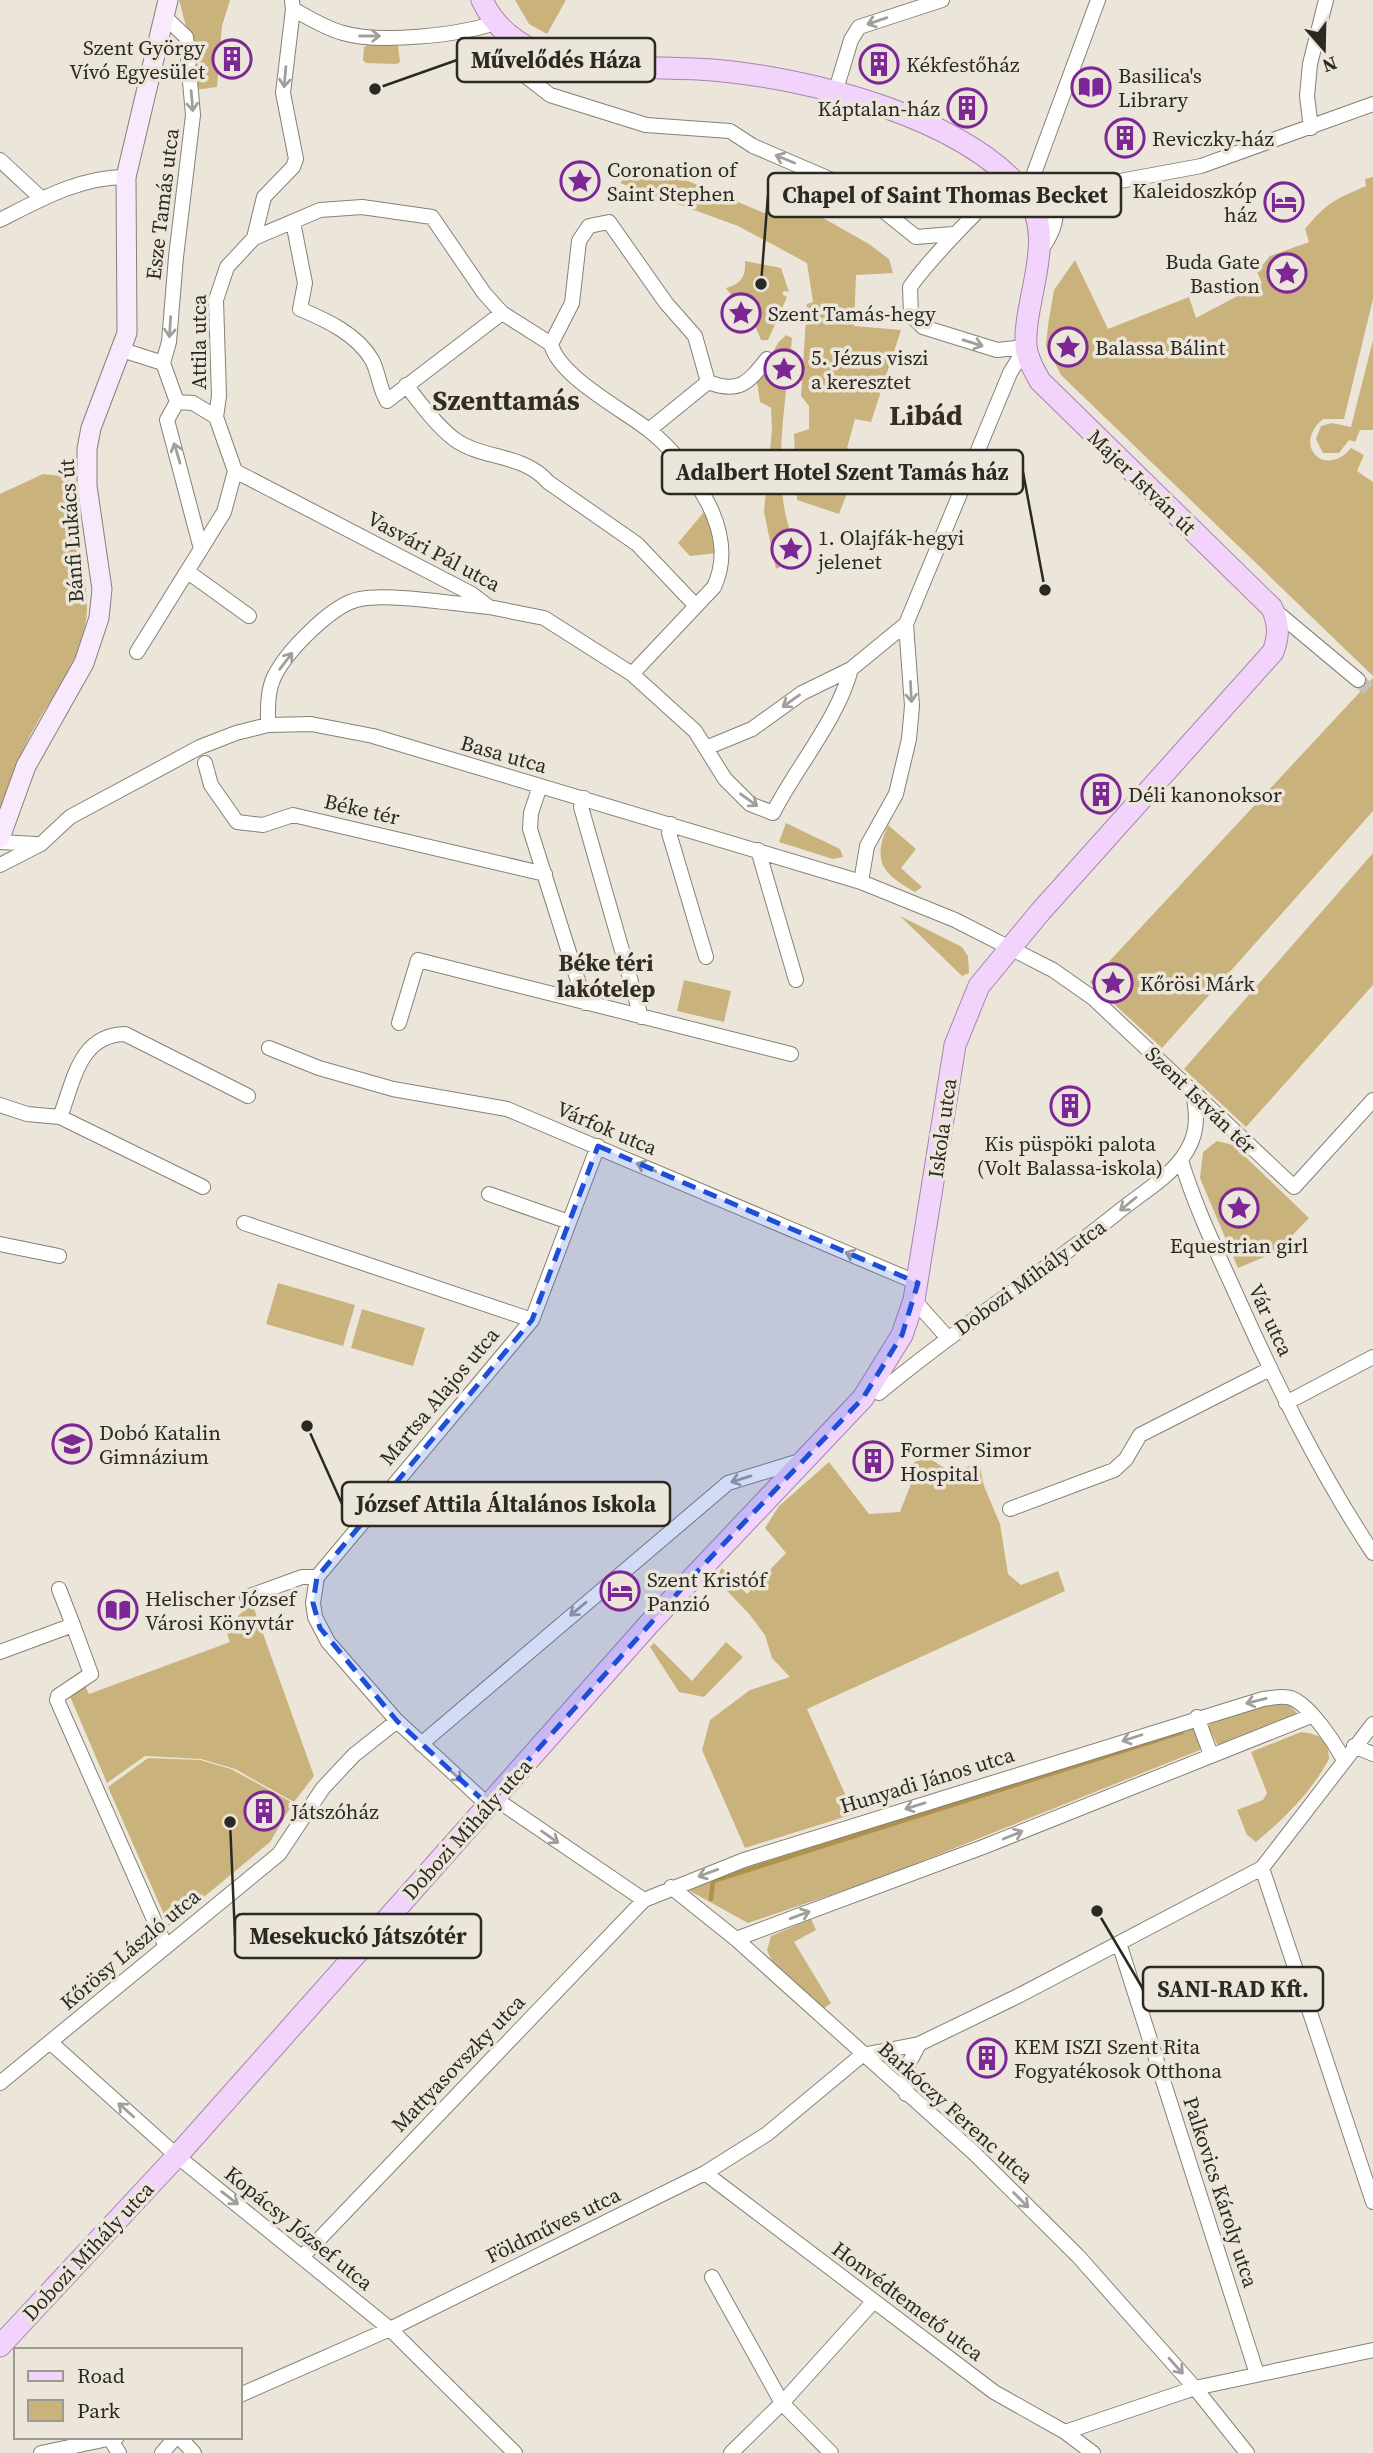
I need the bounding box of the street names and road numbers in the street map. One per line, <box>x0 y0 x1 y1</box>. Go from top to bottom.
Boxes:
street label: Esze Tamás utca <box>138 126 186 281</box>
street label: Attila utca <box>184 294 213 390</box>
street label: Majer István út <box>1081 423 1203 541</box>
street label: Bánfi Lukács út <box>52 458 90 604</box>
street label: Vasvári Pál utca <box>362 504 506 599</box>
street label: Basa utca <box>457 728 551 780</box>
street label: Béke tér <box>321 786 403 832</box>
street label: Szent István tér <box>1139 1040 1263 1160</box>
street label: Iskola utca <box>921 1076 963 1180</box>
street label: Várfok utca <box>552 1094 662 1162</box>
street label: Dobozi Mihály utca <box>948 1212 1112 1342</box>
street label: Vár utca <box>1242 1279 1301 1361</box>
street label: Martsa Alajos utca <box>373 1321 506 1471</box>
street label: Hunyadi János utca <box>836 1740 1018 1820</box>
street label: Dobozi Mihály utca <box>396 1752 538 1906</box>
street label: Kőrösy László utca <box>54 1882 206 2016</box>
street label: Mattyasovszky utca <box>385 1988 532 2138</box>
street label: Barkóczy Ferenc utca <box>872 2034 1040 2190</box>
street label: Palkovics Károly utca <box>1176 2093 1266 2291</box>
street label: Kopácsy József utca <box>219 2159 380 2297</box>
street label: Dobozi Mihály utca <box>16 2175 160 2327</box>
street label: Földműves utca <box>481 2180 625 2270</box>
street label: Honvédtemető utca <box>826 2234 990 2368</box>

